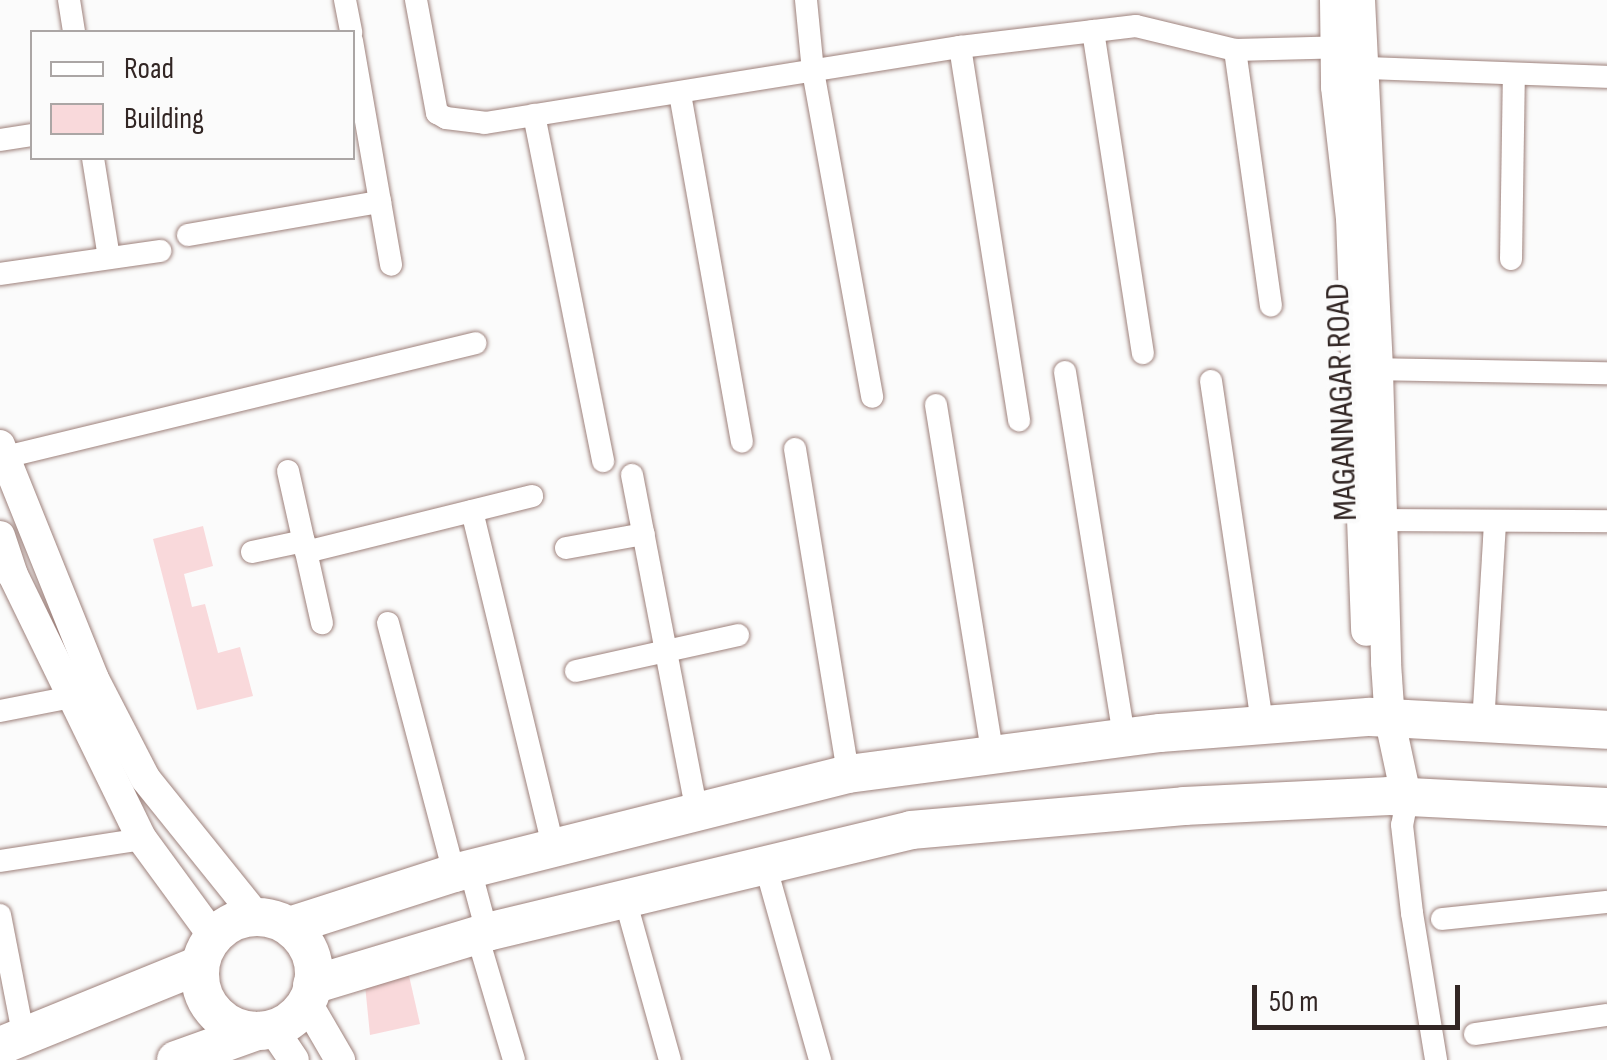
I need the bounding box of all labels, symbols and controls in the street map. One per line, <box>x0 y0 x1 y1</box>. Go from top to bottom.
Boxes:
legend <box>30 30 355 160</box>
text: Road <box>124 51 174 87</box>
text: Building <box>124 101 204 137</box>
street label: MAGANNAGAR ROAD <box>1317 282 1367 522</box>
scale bar <box>1257 965 1464 1027</box>
text: 50 m <box>1269 984 1318 1020</box>

